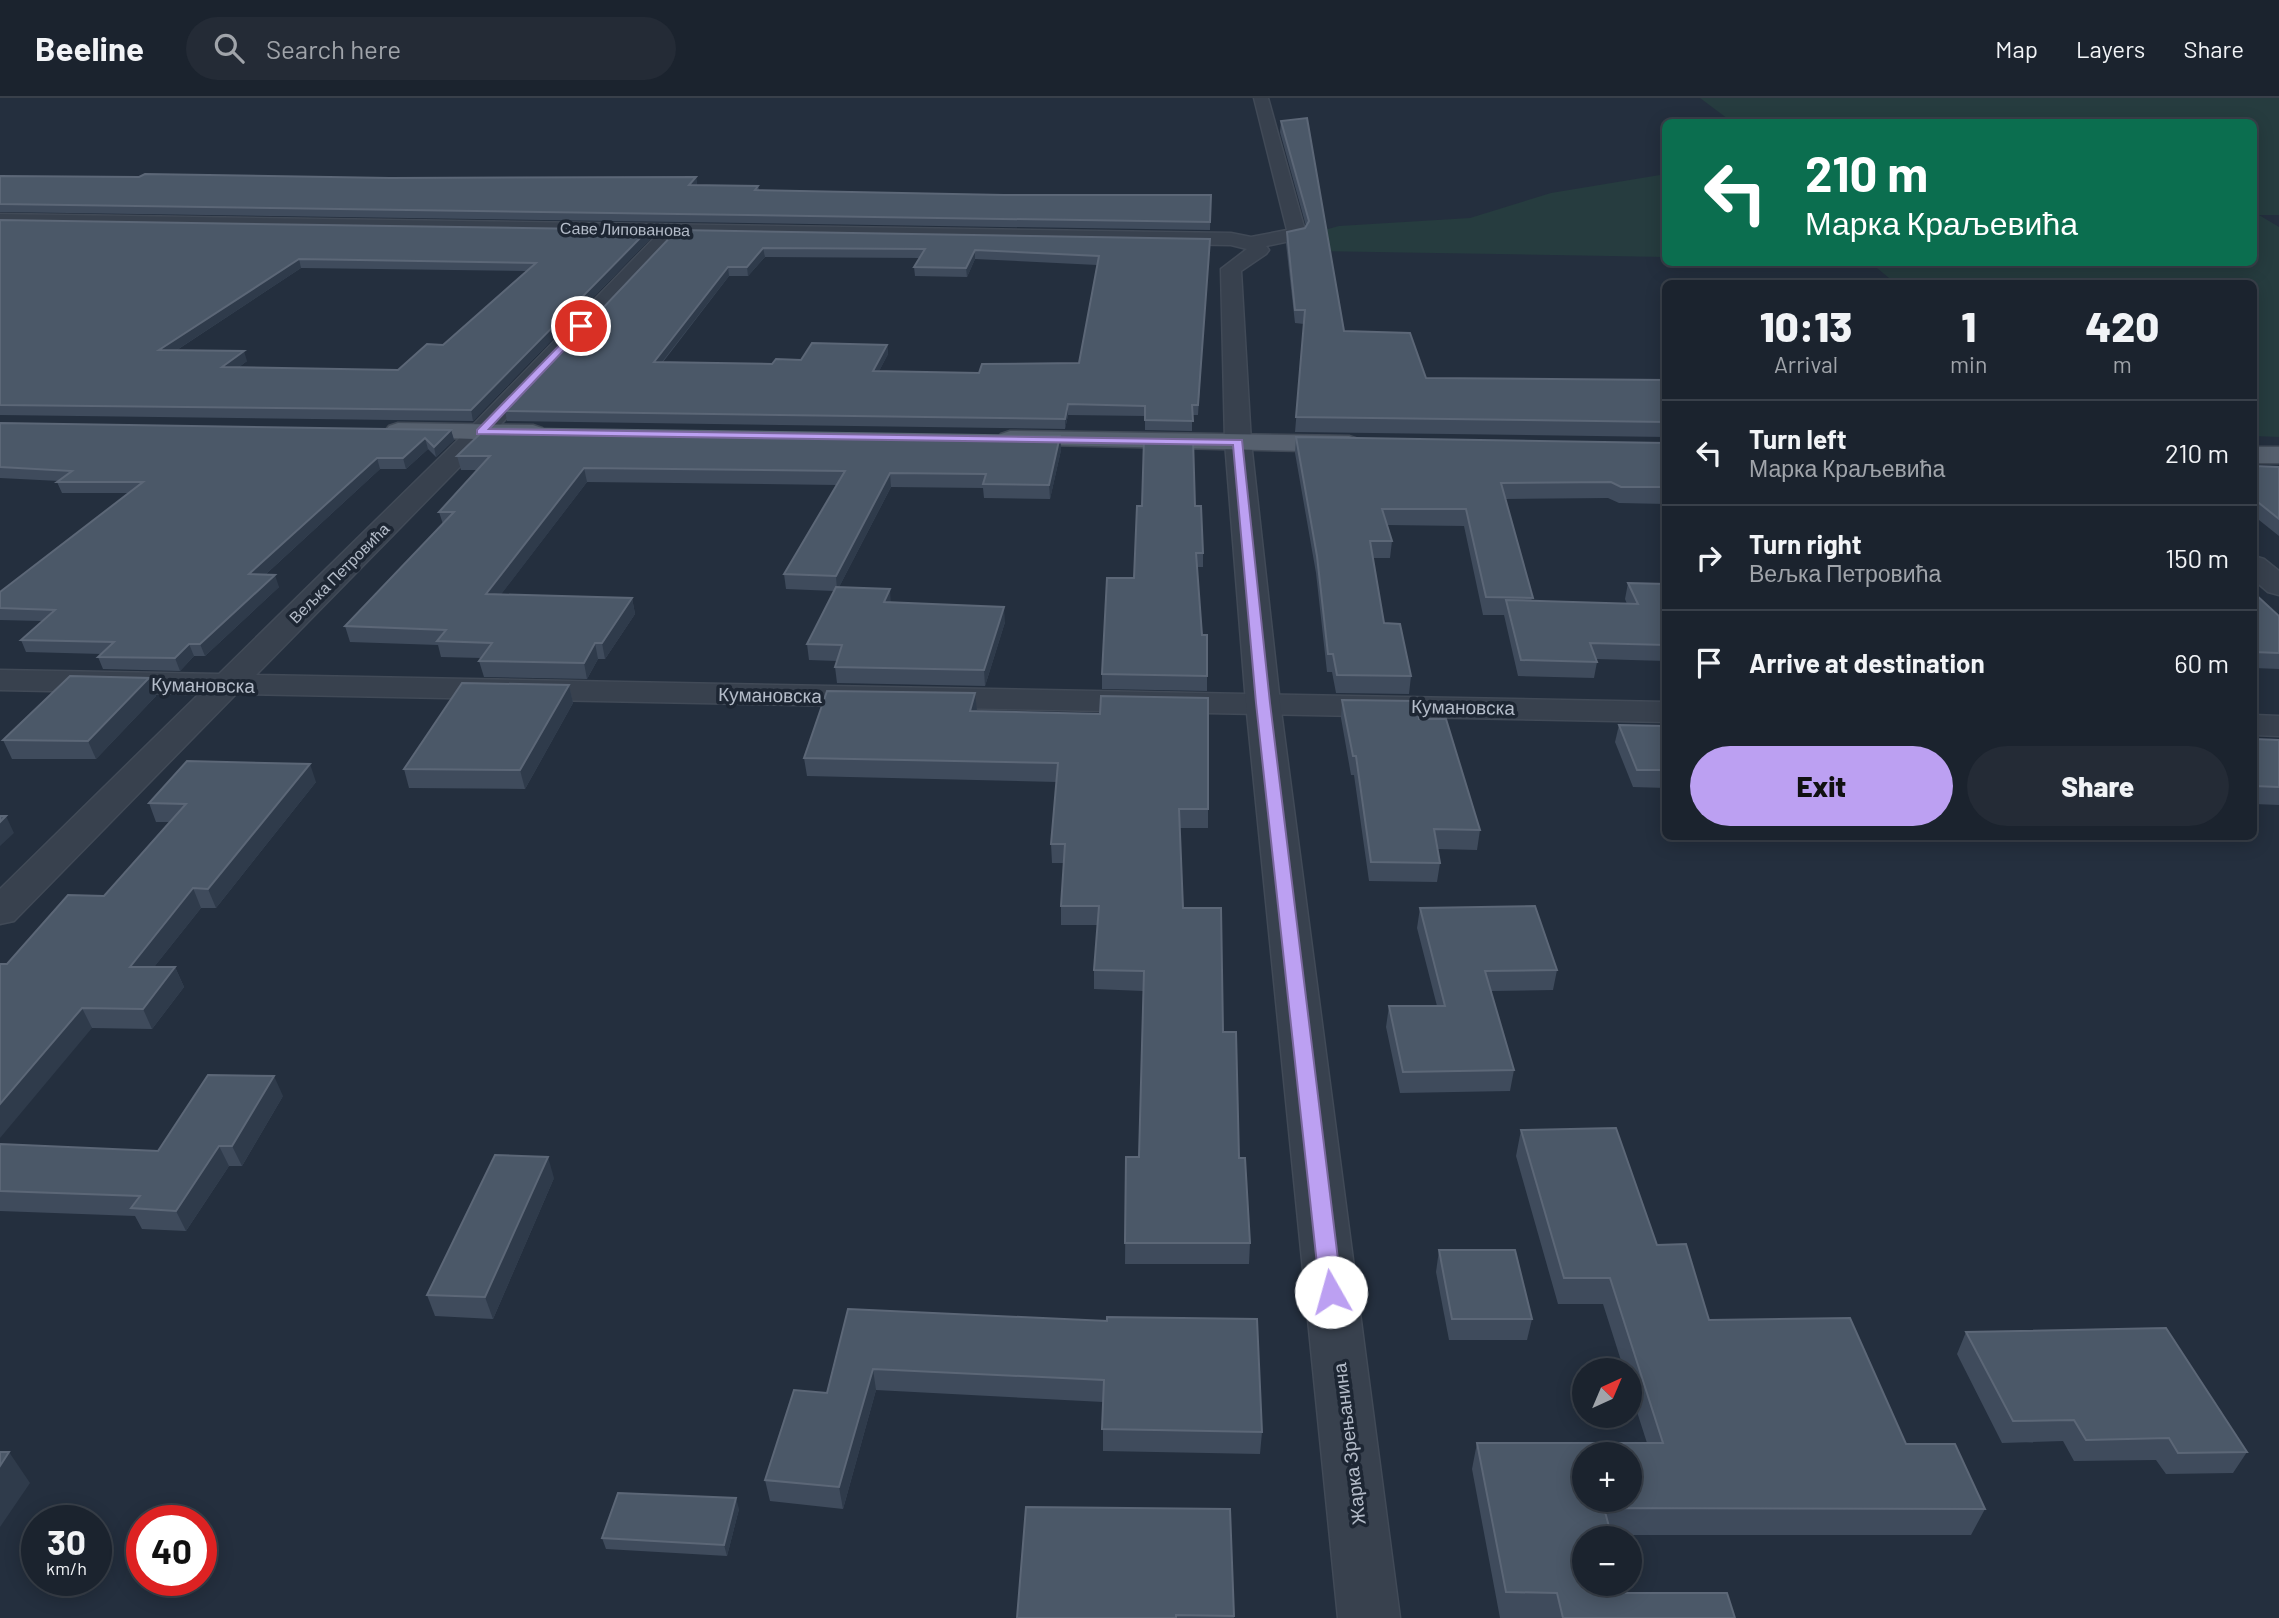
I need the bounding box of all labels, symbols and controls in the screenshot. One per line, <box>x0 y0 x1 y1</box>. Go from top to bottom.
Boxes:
search box <box>186 17 676 80</box>
text: Beeline <box>35 28 144 68</box>
icon: search <box>210 29 248 67</box>
text: Search here <box>266 33 401 64</box>
text: Map <box>1995 34 2038 63</box>
text: Layers <box>2076 34 2145 63</box>
text: Share <box>2183 34 2244 63</box>
text: 210 m <box>1805 143 1928 202</box>
icon: left <box>1690 147 1781 238</box>
text: Марка Краљевића <box>1805 203 2078 241</box>
street label: Саве Липованова <box>560 218 690 239</box>
pin <box>551 296 611 356</box>
text: 10:13 <box>1760 300 1852 350</box>
text: 1 <box>1961 300 1976 350</box>
text: 420 <box>2085 300 2159 350</box>
icon: arrive <box>562 307 600 345</box>
text: Arrival <box>1774 350 1838 378</box>
text: min <box>1950 350 1987 378</box>
text: m <box>2113 350 2132 378</box>
text: Turn left <box>1749 423 1847 454</box>
icon: left <box>1690 434 1728 472</box>
text: 210 m <box>2165 437 2229 468</box>
text: Марка Краљевића <box>1749 454 1945 482</box>
street label: Вељка Петровића <box>285 519 393 627</box>
text: Turn right <box>1749 528 1862 559</box>
icon: right <box>1690 539 1728 577</box>
text: 150 m <box>2165 542 2229 573</box>
text: Вељка Петровића <box>1749 559 1941 587</box>
icon: arrive <box>1690 644 1728 682</box>
text: Arrive at destination <box>1749 647 1985 678</box>
text: 60 m <box>2174 647 2229 678</box>
street label: Кумановска <box>151 672 255 697</box>
street label: Кумановска <box>718 682 822 707</box>
street label: Кумановска <box>1411 694 1515 719</box>
button: Exit <box>1690 746 1953 826</box>
button: Share <box>1967 746 2229 826</box>
position arrow <box>1294 1255 1368 1329</box>
north arrow <box>1572 1358 1642 1428</box>
map controls <box>1572 1358 1642 1596</box>
street label: Жарка Зрењанина <box>1327 1361 1370 1526</box>
button: + <box>1572 1442 1642 1512</box>
speed limit sign: 40 <box>126 1505 217 1596</box>
text: 30 <box>47 1520 86 1562</box>
button: − <box>1572 1526 1642 1596</box>
text: km/h <box>46 1557 87 1579</box>

